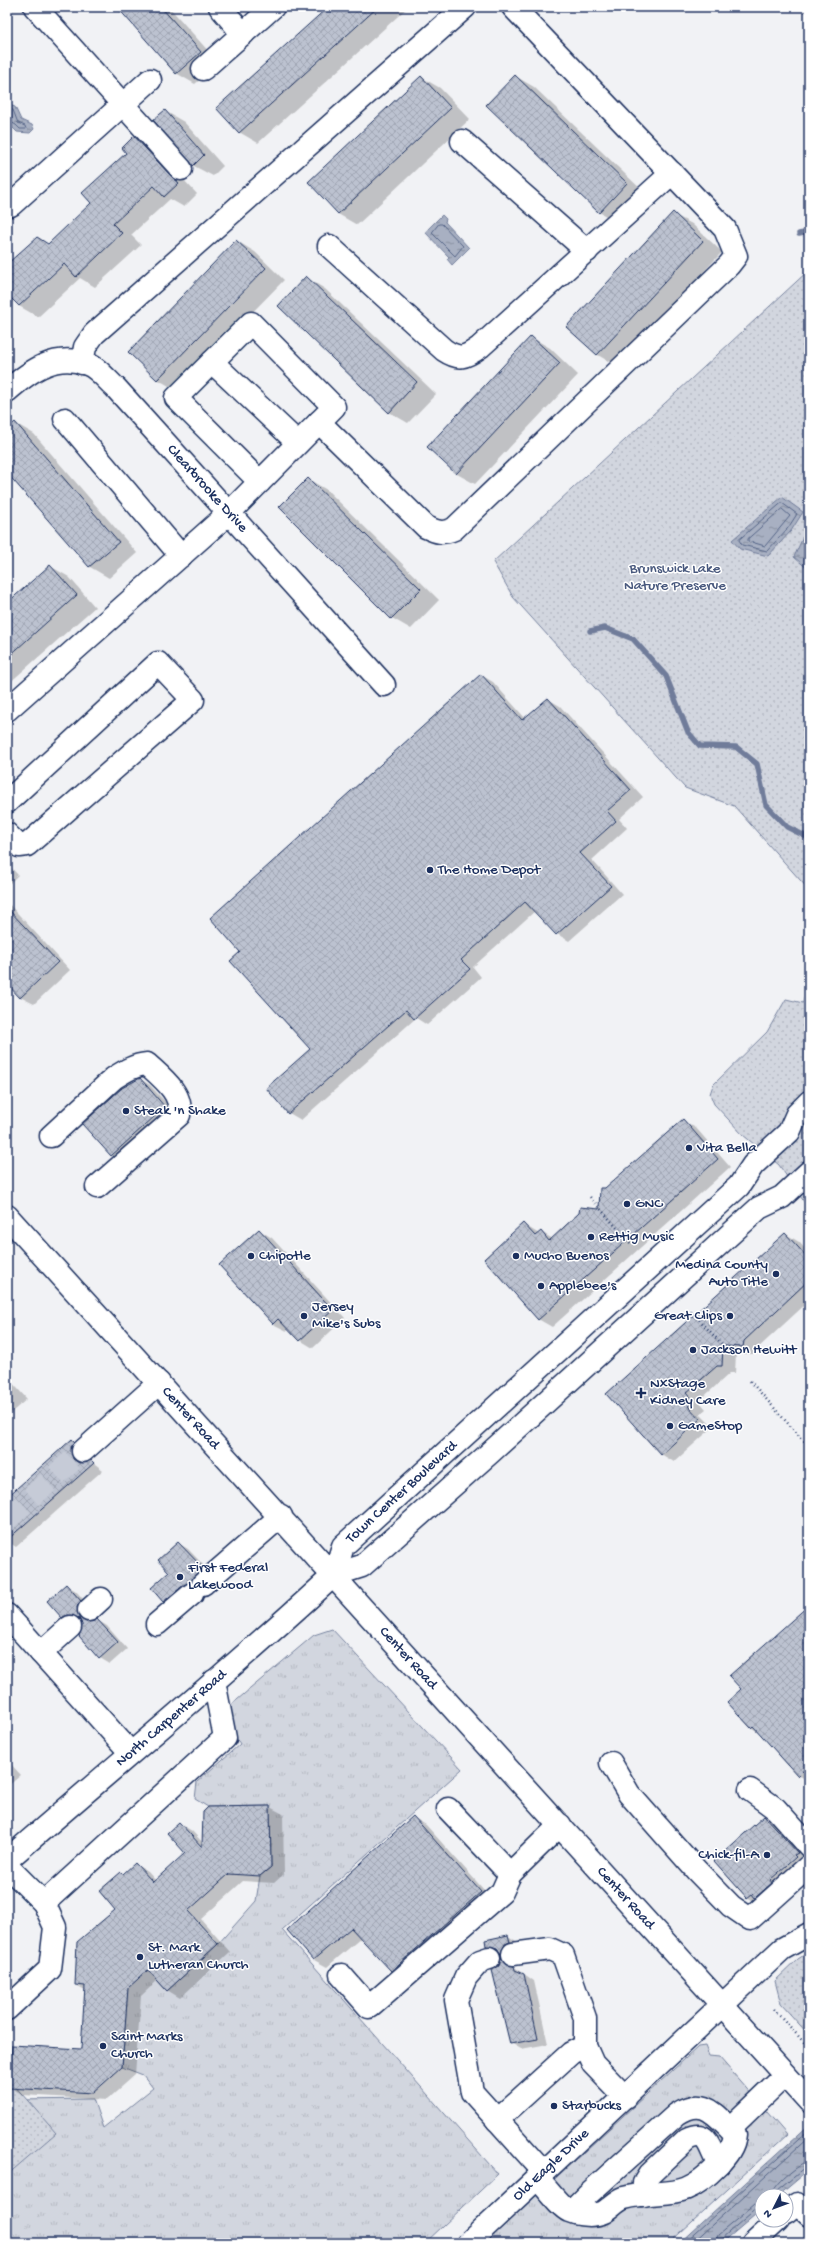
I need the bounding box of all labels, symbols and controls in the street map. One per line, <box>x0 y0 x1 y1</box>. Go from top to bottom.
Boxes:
street label: Clearbrooke Drive <box>163 441 251 537</box>
park label: Brunswick Lake Nature Preserve <box>624 560 726 595</box>
place label: The Home Depot <box>437 861 542 879</box>
marker: The Home Depot <box>425 865 435 875</box>
place label: Steak 'n Shake <box>134 1102 226 1120</box>
marker: Steak 'n Shake <box>121 1106 131 1116</box>
place label: Vita Bella <box>696 1139 758 1157</box>
marker: Vita Bella <box>684 1143 694 1153</box>
place label: GNC <box>635 1195 663 1213</box>
marker: GNC <box>622 1199 632 1209</box>
place label: Rettig Music <box>599 1228 674 1246</box>
marker: Rettig Music <box>586 1232 596 1242</box>
place label: Chipotle <box>259 1247 311 1265</box>
place label: Mucho Buenos <box>524 1247 609 1265</box>
marker: Chipotle <box>246 1251 256 1261</box>
marker: Mucho Buenos <box>511 1251 521 1261</box>
place label: Medina County Auto Title <box>675 1256 769 1291</box>
marker: Medina County Auto Title <box>771 1269 781 1279</box>
place label: Applebee's <box>549 1277 617 1295</box>
marker: Applebee's <box>536 1281 546 1291</box>
place label: Jersey Mike's Subs <box>312 1298 381 1333</box>
place label: Great Clips <box>654 1307 722 1325</box>
marker: Jersey Mike's Subs <box>299 1311 309 1321</box>
marker: Great Clips <box>725 1311 735 1321</box>
place label: Jackson Hewitt <box>701 1341 798 1359</box>
marker: Jackson Hewitt <box>688 1345 698 1355</box>
place label: NxStage Kidney Care <box>650 1375 726 1410</box>
street label: Center Road <box>157 1383 224 1454</box>
marker: NxStage Kidney Care <box>635 1387 647 1399</box>
place label: GameStop <box>678 1417 743 1435</box>
marker: GameStop <box>665 1421 675 1431</box>
street label: Town Center Boulevard <box>342 1436 462 1548</box>
place label: First Federal Lakewood <box>187 1559 268 1594</box>
marker: First Federal Lakewood <box>175 1572 185 1582</box>
street label: Center Road <box>375 1623 442 1694</box>
street label: North Carpenter Road <box>113 1665 232 1771</box>
place label: Chick-fil-A <box>698 1846 760 1864</box>
marker: Chick-fil-A <box>762 1850 772 1860</box>
street label: Center Road <box>592 1863 659 1935</box>
place label: St. Mark Lutheran Church <box>148 1939 248 1974</box>
marker: St. Mark Lutheran Church <box>135 1952 145 1962</box>
place label: Saint Marks Church <box>111 2028 183 2063</box>
marker: Saint Marks Church <box>98 2041 108 2051</box>
place label: Starbucks <box>562 2097 621 2115</box>
marker: Starbucks <box>549 2101 559 2111</box>
street label: Old Eagle Drive <box>509 2125 593 2205</box>
north arrow <box>754 2188 794 2228</box>
text: N <box>761 2207 775 2220</box>

